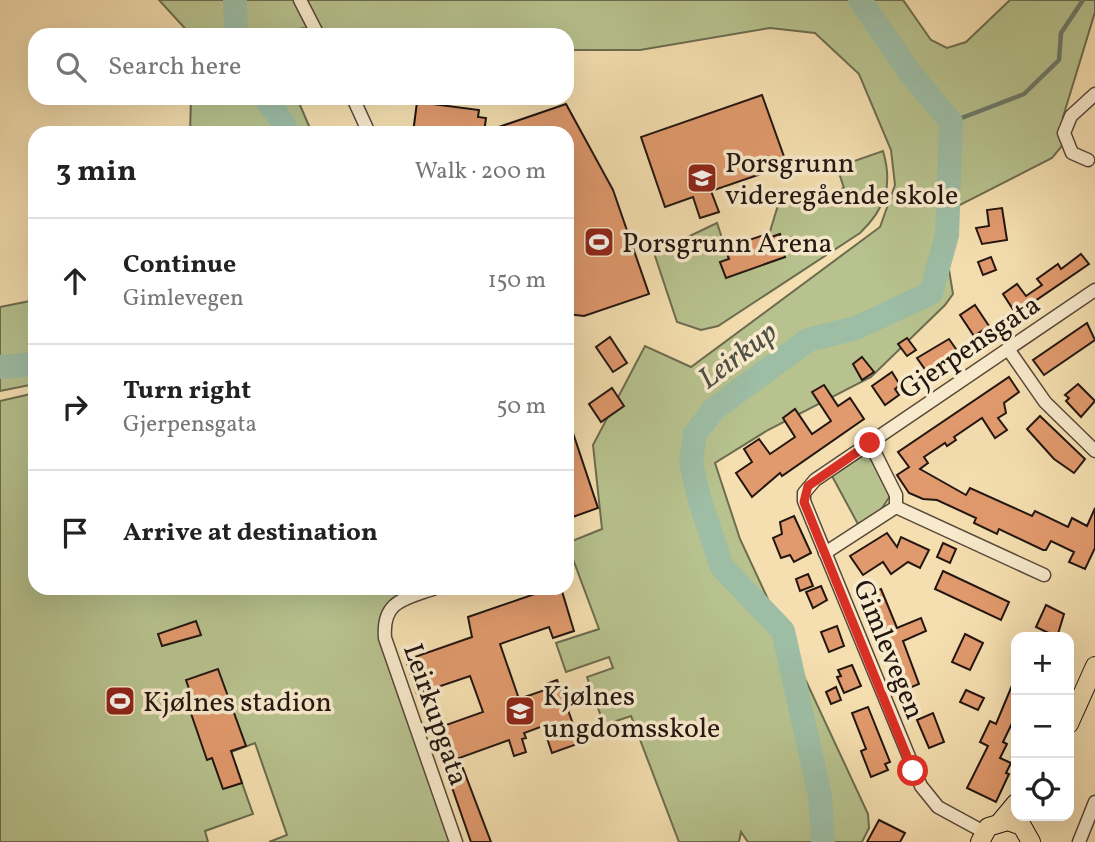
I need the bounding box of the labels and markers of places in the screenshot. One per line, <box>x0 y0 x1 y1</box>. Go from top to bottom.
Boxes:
place label: Porsgrunn videregående skole <box>725 145 958 216</box>
school or university icon: Porsgrunn videregående skole <box>685 161 719 195</box>
sports icon: Porsgrunn Arena <box>582 225 616 259</box>
place label: Porsgrunn Arena <box>622 225 833 264</box>
place label: Kjølnes ungdomsskole <box>543 678 720 749</box>
sports icon: Kjølnes stadion <box>103 684 137 718</box>
place label: Kjølnes stadion <box>143 684 332 723</box>
school or university icon: Kjølnes ungdomsskole <box>503 694 537 728</box>

